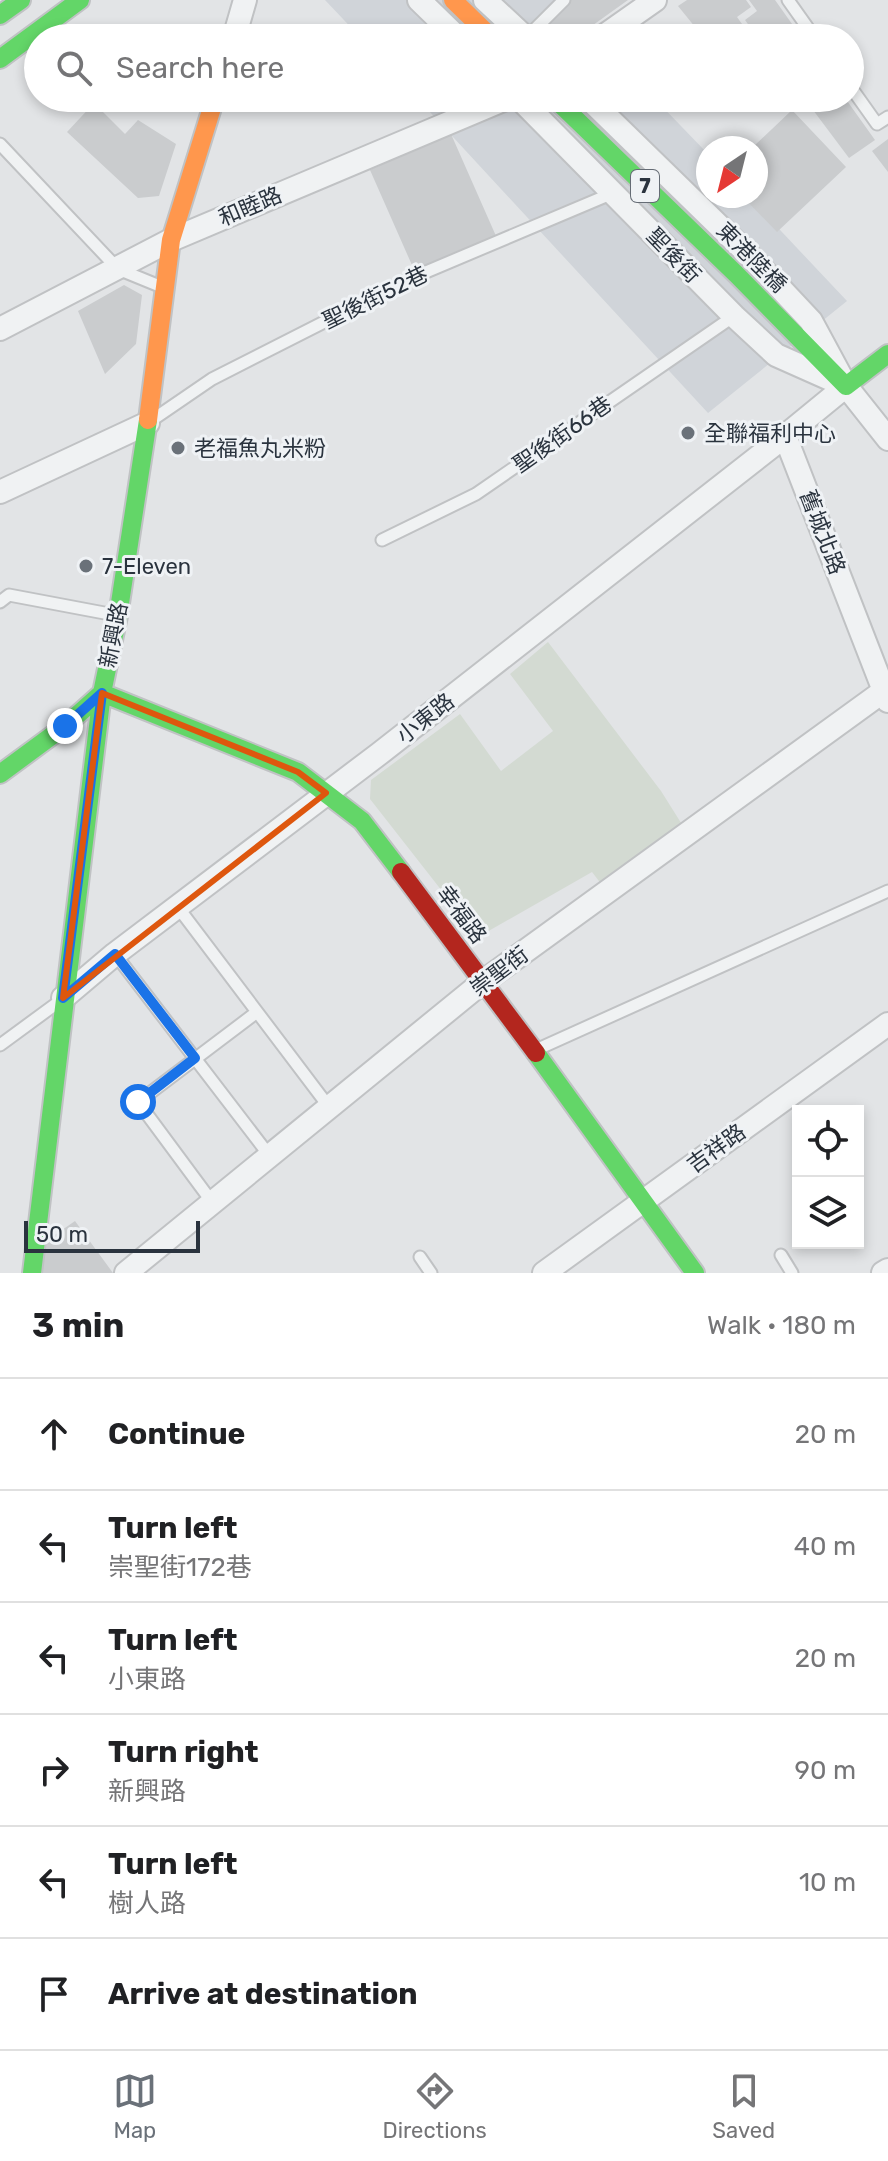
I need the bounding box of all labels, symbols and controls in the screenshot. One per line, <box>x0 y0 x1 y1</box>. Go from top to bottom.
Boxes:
search box <box>24 24 864 112</box>
icon: search <box>52 46 96 90</box>
text: Search here <box>116 50 284 86</box>
north arrow <box>696 136 768 208</box>
road number: 7 <box>631 170 659 202</box>
street label: 和睦路 <box>215 181 286 232</box>
street label: 東港陸橋 <box>711 217 792 298</box>
street label: 聖後街 <box>641 222 706 288</box>
street label: 聖後街52巷 <box>318 260 432 335</box>
street label: 聖後街66巷 <box>508 391 617 478</box>
place label: 全聯福利中心 <box>704 420 836 447</box>
marker: 全聯福利中心 <box>679 424 697 442</box>
place label: 老福魚丸米粉 <box>194 435 326 462</box>
marker: 老福魚丸米粉 <box>169 439 187 457</box>
street label: 舊城北路 <box>794 486 851 578</box>
place label: 7-Eleven <box>102 553 191 580</box>
marker: 7-Eleven <box>77 557 95 575</box>
street label: 新興路 <box>94 600 133 670</box>
street label: 小東路 <box>391 687 460 749</box>
route end <box>47 708 83 744</box>
street label: 幸福路 <box>431 880 492 949</box>
street label: 崇聖街 <box>465 941 534 1002</box>
route start <box>120 1084 156 1120</box>
map controls <box>792 1105 864 1249</box>
button: locate <box>792 1105 864 1177</box>
street label: 吉祥路 <box>682 1118 751 1179</box>
button: layers <box>792 1177 864 1249</box>
scale bar <box>24 1217 200 1253</box>
text: 50 m <box>36 1221 88 1248</box>
text: 3 min <box>32 1305 124 1346</box>
text: Walk · 180 m <box>707 1310 856 1341</box>
icon: ahead <box>32 1412 76 1456</box>
text: Continue <box>108 1416 245 1452</box>
text: 20 m <box>795 1419 856 1450</box>
text: Turn left <box>108 1510 238 1546</box>
icon: left <box>32 1524 76 1568</box>
text: 40 m <box>794 1531 856 1562</box>
text: 崇聖街172巷 <box>108 1552 252 1583</box>
text: Turn left <box>108 1622 238 1658</box>
icon: left <box>32 1636 76 1680</box>
text: 20 m <box>795 1643 856 1674</box>
text: 小東路 <box>108 1664 186 1695</box>
text: Turn right <box>108 1734 259 1770</box>
icon: right <box>32 1748 76 1792</box>
text: 90 m <box>795 1755 856 1786</box>
text: 新興路 <box>108 1776 186 1807</box>
text: Turn left <box>108 1846 238 1882</box>
icon: left <box>32 1860 76 1904</box>
text: 10 m <box>799 1867 856 1898</box>
text: 樹人路 <box>108 1888 186 1919</box>
icon: arrive <box>32 1972 76 2016</box>
text: Arrive at destination <box>108 1976 418 2012</box>
tab: Map <box>113 2069 157 2144</box>
tab: Directions <box>382 2069 487 2144</box>
tab: Saved <box>712 2069 775 2144</box>

